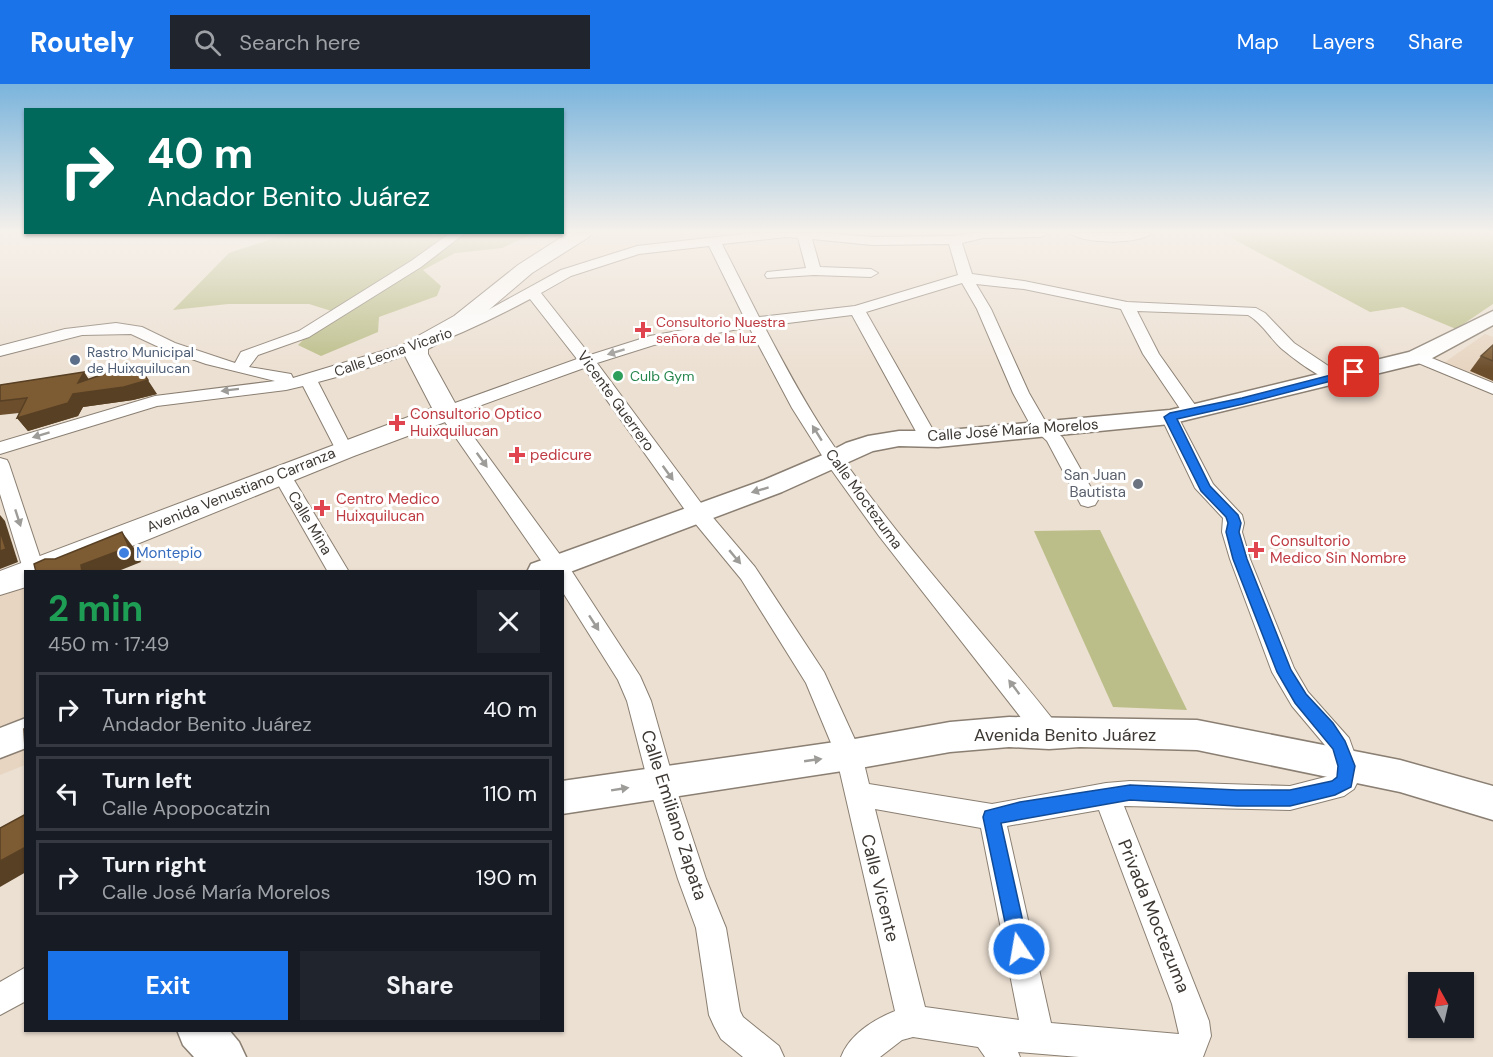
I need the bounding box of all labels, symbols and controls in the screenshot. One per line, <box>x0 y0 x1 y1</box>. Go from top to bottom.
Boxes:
search box <box>170 15 590 69</box>
text: Routely <box>30 24 134 61</box>
icon: search <box>191 26 224 59</box>
text: Search here <box>239 28 361 57</box>
text: Map <box>1237 28 1279 56</box>
text: Layers <box>1312 28 1375 56</box>
text: Share <box>1408 28 1463 56</box>
text: 40 m <box>147 126 253 181</box>
icon: right <box>48 132 126 210</box>
text: Andador Benito Juárez <box>147 179 430 214</box>
place label: Consultorio Nuestra señora de la luz <box>656 313 785 347</box>
marker: Consultorio Nuestra señora de la luz <box>634 321 652 339</box>
street label: Calle Leona Vicario <box>332 323 454 381</box>
place label: Rastro Municipal de Huixquilucan <box>87 343 194 377</box>
pin <box>1328 346 1379 397</box>
street label: Vicente Guerrero <box>573 347 659 455</box>
one-way arrow <box>607 348 625 357</box>
marker: Rastro Municipal de Huixquilucan <box>68 353 82 367</box>
icon: arrive <box>1337 355 1370 388</box>
place label: Culb Gym <box>630 367 695 385</box>
marker: Culb Gym <box>611 369 625 383</box>
one-way arrow <box>221 386 240 395</box>
place label: Consultorio Optico Huixquilucan <box>410 404 542 441</box>
marker: Consultorio Optico Huixquilucan <box>388 414 406 432</box>
street label: Calle José María Morelos <box>927 414 1099 446</box>
one-way arrow <box>812 425 823 442</box>
one-way arrow <box>32 431 50 440</box>
street label: Avenida Venustiano Carranza <box>144 443 338 537</box>
place label: pedicure <box>530 445 592 465</box>
street label: Calle Moctezuma <box>821 445 907 553</box>
marker: pedicure <box>508 446 526 464</box>
one-way arrow <box>475 452 487 467</box>
one-way arrow <box>662 464 674 480</box>
place label: San Juan Bautista <box>1064 465 1126 502</box>
marker: San Juan Bautista <box>1131 477 1145 491</box>
one-way arrow <box>751 486 769 495</box>
street label: Calle Mina <box>283 487 337 559</box>
place label: Centro Medico Huixquilucan <box>336 489 440 526</box>
marker: Centro Medico Huixquilucan <box>313 499 331 517</box>
one-way arrow <box>13 509 23 527</box>
place label: Consultorio Medico Sin Nombre <box>1270 531 1406 568</box>
marker: Consultorio Medico Sin Nombre <box>1247 541 1265 559</box>
place label: Montepio <box>136 543 202 563</box>
marker: Montepio <box>117 546 131 560</box>
one-way arrow <box>728 549 741 565</box>
text: 2 min <box>48 585 143 632</box>
button: close <box>477 590 540 653</box>
one-way arrow <box>588 615 599 631</box>
text: 450 m · 17:49 <box>48 631 169 657</box>
one-way arrow <box>1007 679 1020 695</box>
text: Turn right <box>102 682 207 711</box>
icon: right <box>51 693 84 726</box>
text: 40 m <box>483 695 537 724</box>
text: Andador Benito Juárez <box>102 711 312 737</box>
street label: Avenida Benito Juárez <box>974 723 1156 747</box>
street label: Calle Emiliano Zapata <box>635 727 713 903</box>
one-way arrow <box>804 756 823 765</box>
text: Turn left <box>102 766 192 795</box>
icon: left <box>51 777 84 810</box>
text: 110 m <box>483 779 537 808</box>
one-way arrow <box>611 784 630 793</box>
text: Calle Apopocatzin <box>102 795 270 821</box>
street label: Calle Vicente <box>855 832 905 944</box>
street label: Privada Moctezuma <box>1112 836 1196 996</box>
text: Turn right <box>102 850 207 879</box>
icon: right <box>51 861 84 894</box>
text: 190 m <box>476 863 537 892</box>
text: Calle José María Morelos <box>102 879 331 905</box>
position arrow <box>987 917 1051 981</box>
button: Exit <box>48 951 288 1020</box>
button: Share <box>300 951 540 1020</box>
north arrow <box>1408 972 1474 1038</box>
map controls <box>1408 972 1474 1038</box>

